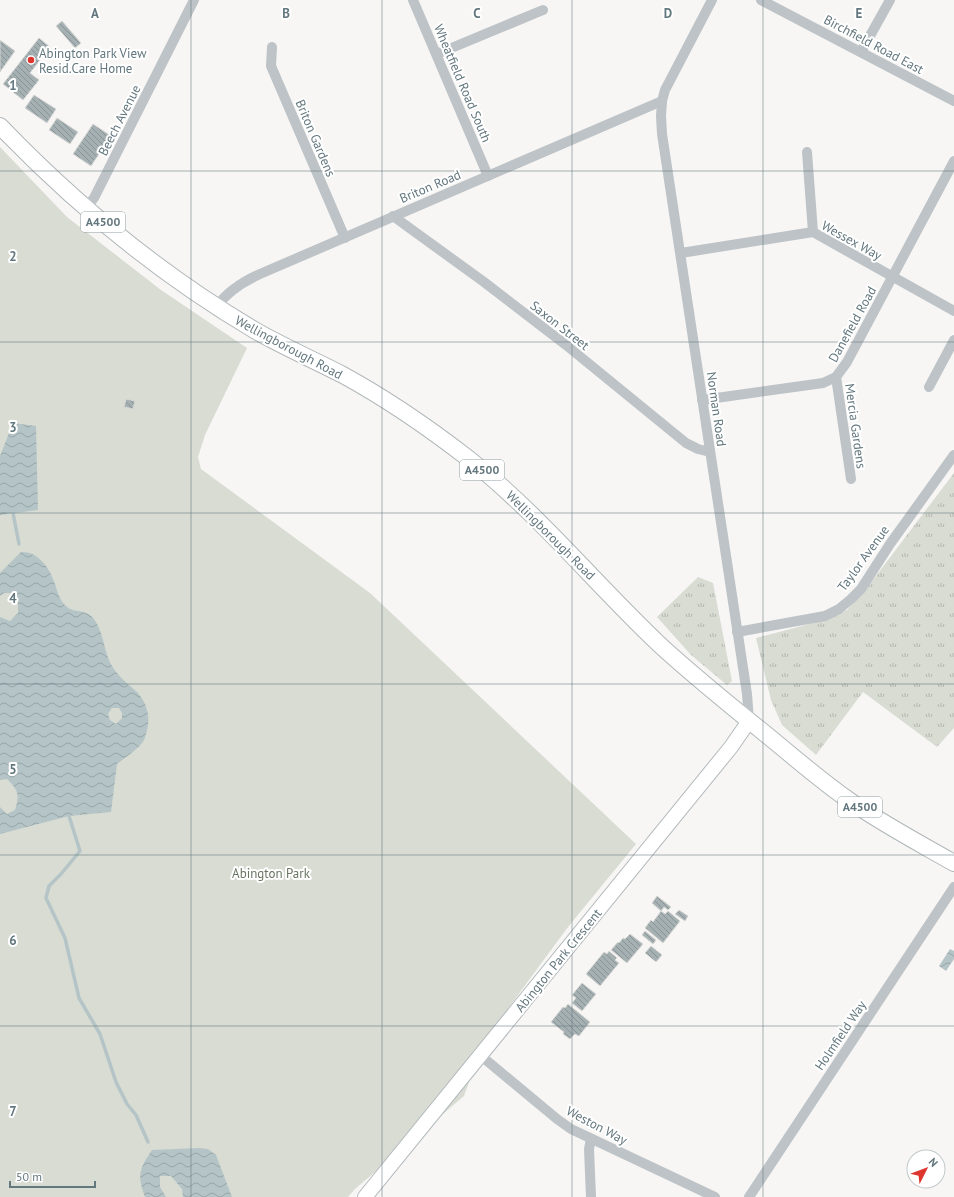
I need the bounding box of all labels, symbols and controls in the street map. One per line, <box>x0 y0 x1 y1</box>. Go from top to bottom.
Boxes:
text: A <box>91 5 99 22</box>
text: B <box>282 5 290 22</box>
text: C <box>473 5 481 22</box>
text: D <box>664 5 672 22</box>
street label: Birchfield Road East <box>821 11 927 77</box>
street label: Wheatfield Road South <box>430 22 495 145</box>
place label: Abington Park View Resid.Care Home <box>39 45 147 77</box>
marker: Abington Park View Resid.Care Home <box>26 55 36 65</box>
text: 1 <box>9 77 17 94</box>
street label: Beech Avenue <box>94 82 145 158</box>
street label: Briton Gardens <box>292 97 339 179</box>
street label: Briton Road <box>397 166 463 207</box>
road number: A4500 <box>81 212 125 232</box>
street label: Wessex Way <box>819 217 885 264</box>
text: 2 <box>9 248 17 265</box>
street label: Danefield Road <box>825 283 880 365</box>
street label: Saxon Street <box>527 297 593 354</box>
street label: Wellingborough Road <box>232 312 345 383</box>
street label: Norman Road <box>703 371 730 448</box>
street label: Mercia Gardens <box>841 383 870 470</box>
text: 3 <box>9 419 17 436</box>
road number: A4500 <box>460 460 504 480</box>
street label: Wellingborough Road <box>502 487 599 584</box>
street label: Taylor Avenue <box>834 522 893 595</box>
text: 4 <box>9 590 17 607</box>
text: 5 <box>9 761 17 778</box>
road number: A4500 <box>838 797 882 817</box>
park label: Abington Park <box>232 865 311 882</box>
street label: Abington Park Crescent <box>511 905 606 1016</box>
text: 6 <box>9 932 17 949</box>
street label: Holmfield Way <box>811 997 870 1073</box>
street label: Weston Way <box>563 1102 630 1149</box>
text: 7 <box>9 1103 17 1120</box>
north arrow <box>906 1149 946 1189</box>
text: N <box>926 1155 941 1170</box>
scale bar <box>10 1163 95 1189</box>
text: 50 m <box>16 1169 42 1184</box>

